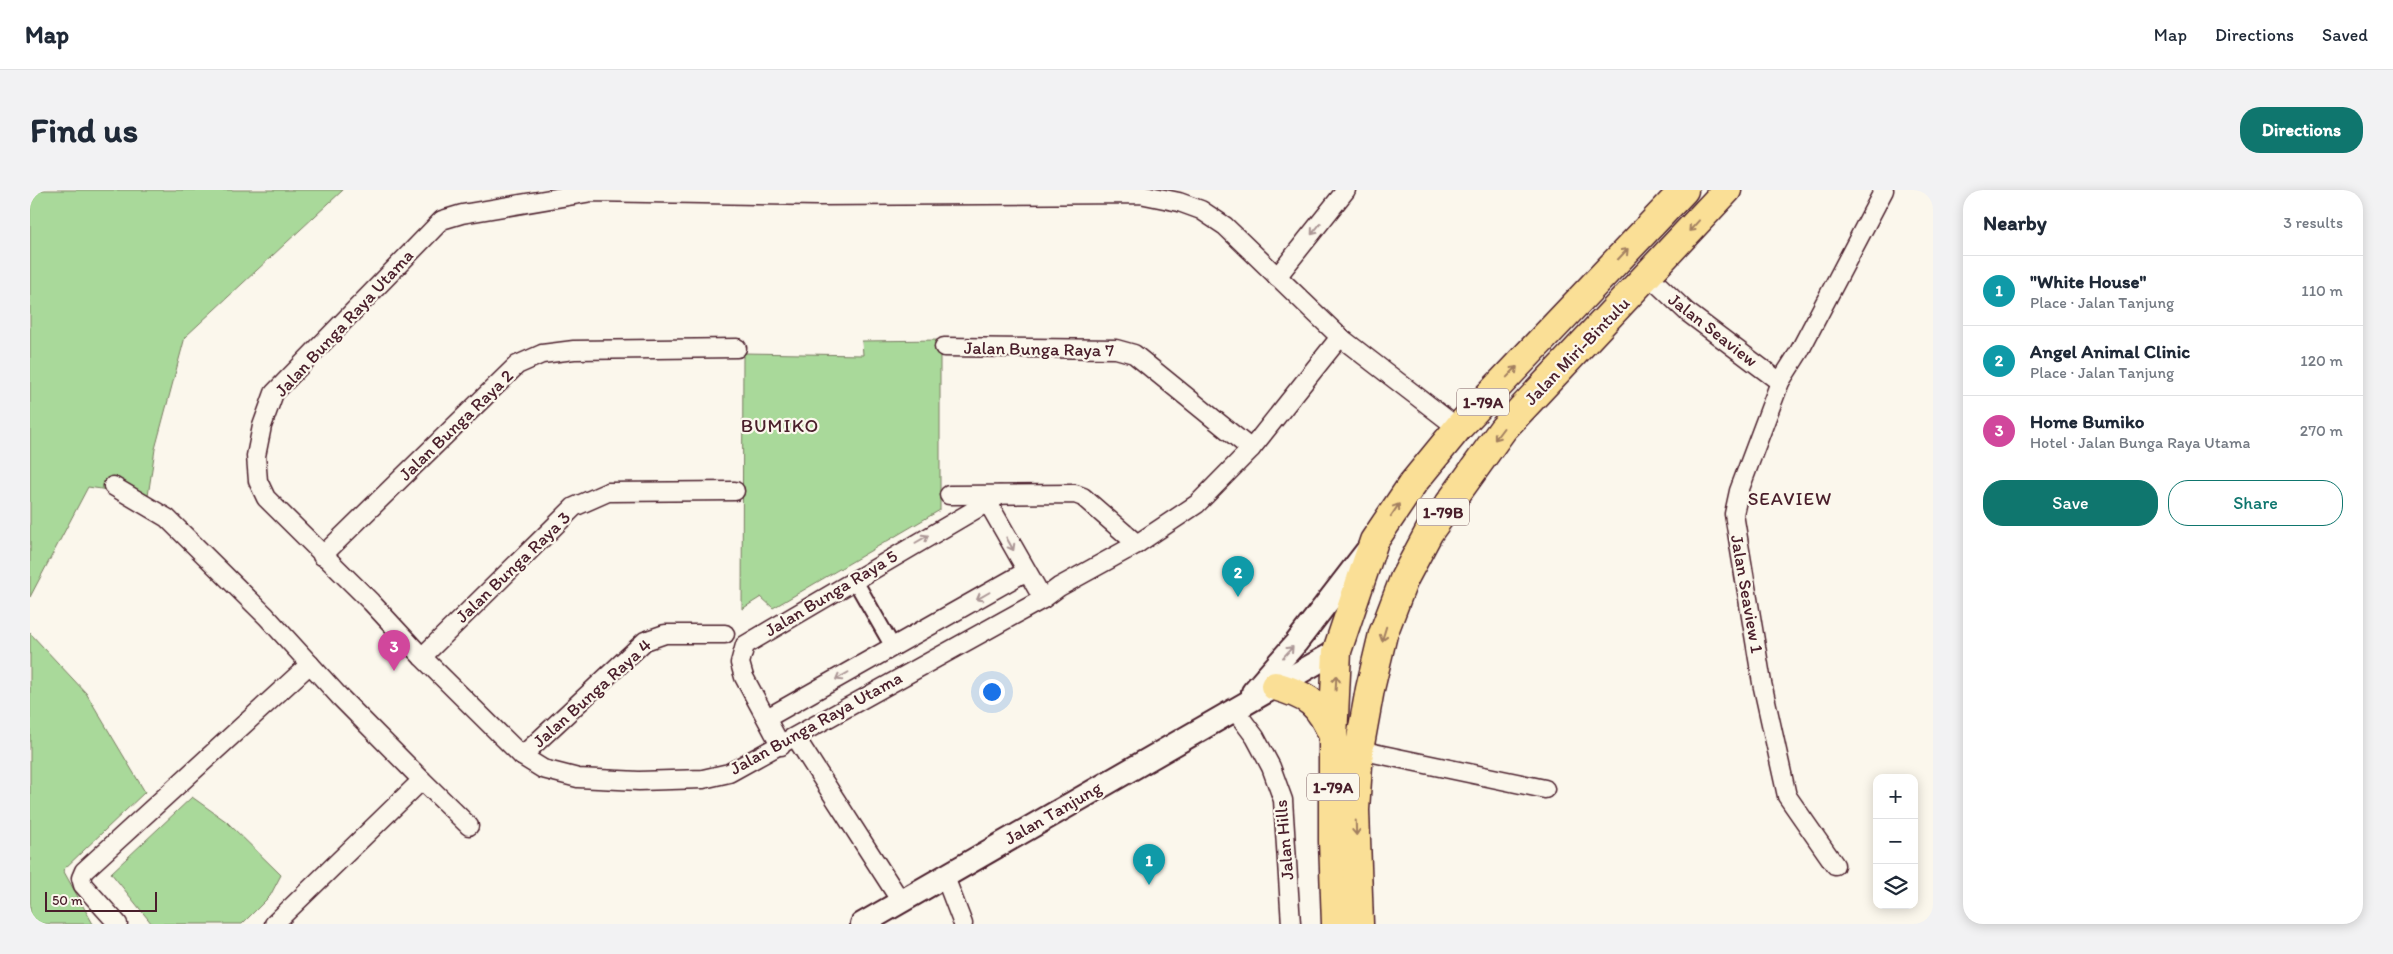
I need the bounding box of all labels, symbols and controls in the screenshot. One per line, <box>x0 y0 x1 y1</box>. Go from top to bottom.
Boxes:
text: Map <box>25 20 69 49</box>
text: Map <box>2154 24 2187 46</box>
text: Directions <box>2215 24 2294 46</box>
text: Saved <box>2322 24 2368 46</box>
button: Directions <box>2240 107 2363 153</box>
text: Find us <box>30 109 138 151</box>
text: Nearby <box>1983 210 2047 235</box>
text: 3 results <box>2283 213 2343 232</box>
one-way arrow <box>1688 220 1700 232</box>
one-way arrow <box>1310 222 1321 235</box>
street label: Jalan Bunga Raya Utama <box>270 245 418 401</box>
one-way arrow <box>1617 248 1629 261</box>
text: "White House" <box>2030 270 2146 293</box>
text: 1 <box>1995 281 2003 300</box>
text: 110 m <box>2301 281 2343 300</box>
street label: Jalan Seaview <box>1664 288 1762 372</box>
street label: Jalan Miri-Bintulu <box>1520 292 1634 410</box>
text: Place · Jalan Tanjung <box>2030 293 2174 312</box>
street label: Jalan Bunga Raya 7 <box>964 337 1114 361</box>
text: Angel Animal Clinic <box>2030 340 2190 363</box>
text: 2 <box>1995 351 2003 370</box>
text: 120 m <box>2300 351 2343 370</box>
text: Place · Jalan Tanjung <box>2030 363 2174 382</box>
street label: Jalan Bunga Raya 2 <box>394 364 518 485</box>
one-way arrow <box>1505 367 1517 379</box>
road number: 1-79A <box>1457 388 1509 416</box>
text: Home Bumiko <box>2030 410 2144 433</box>
district label: BUMIKO <box>741 414 819 437</box>
text: 3 <box>1995 421 2003 440</box>
text: 270 m <box>2300 421 2343 440</box>
one-way arrow <box>1494 427 1505 440</box>
text: Hotel · Jalan Bunga Raya Utama <box>2030 433 2250 452</box>
button: Save <box>1983 480 2158 526</box>
button: Share <box>2168 480 2343 526</box>
district label: SEAVIEW <box>1748 487 1832 510</box>
road number: 1-79B <box>1417 498 1469 526</box>
one-way arrow <box>1391 503 1401 517</box>
street label: Jalan Bunga Raya 3 <box>451 506 575 627</box>
street label: Jalan Seaview 1 <box>1726 533 1768 655</box>
one-way arrow <box>914 534 928 544</box>
one-way arrow <box>1006 537 1016 551</box>
street label: Jalan Bunga Raya 5 <box>761 545 901 641</box>
pin: 2 <box>1222 556 1254 597</box>
one-way arrow <box>976 591 991 601</box>
one-way arrow <box>1378 625 1388 641</box>
pin: 3 <box>378 630 410 671</box>
street label: Jalan Bunga Raya 4 <box>528 634 656 752</box>
one-way arrow <box>1282 646 1293 659</box>
street label: Jalan Bunga Raya Utama <box>726 666 906 780</box>
one-way arrow <box>835 671 849 681</box>
one-way arrow <box>1331 675 1340 691</box>
your location <box>979 679 1005 705</box>
road number: 1-79A <box>1307 774 1359 800</box>
map controls <box>1873 774 1918 909</box>
button: + <box>1873 774 1918 819</box>
street label: Jalan Tanjung <box>1001 776 1106 850</box>
street label: Jalan Hills <box>1270 799 1298 881</box>
button: − <box>1873 819 1918 864</box>
one-way arrow <box>1351 820 1361 836</box>
pin: 1 <box>1133 844 1165 885</box>
button: layers <box>1873 864 1918 909</box>
scale bar <box>45 889 158 912</box>
text: 50 m <box>52 892 83 909</box>

